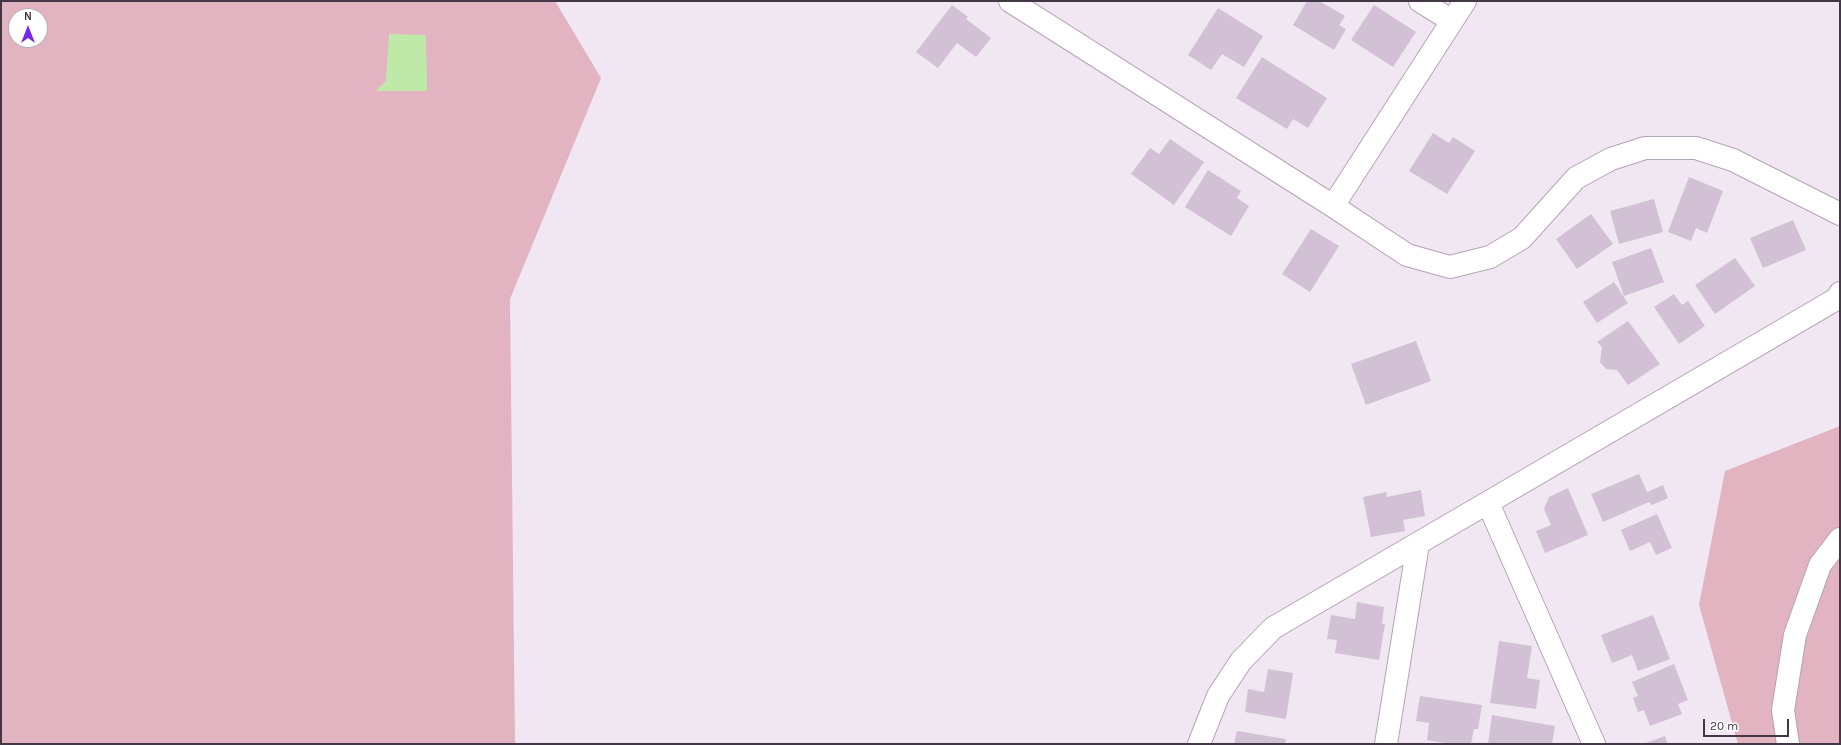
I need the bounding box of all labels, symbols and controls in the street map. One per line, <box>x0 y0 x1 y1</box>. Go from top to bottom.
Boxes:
north arrow <box>8 8 48 48</box>
text: N <box>24 10 32 23</box>
scale bar <box>1705 711 1791 737</box>
text: 20 m <box>1710 719 1738 733</box>

